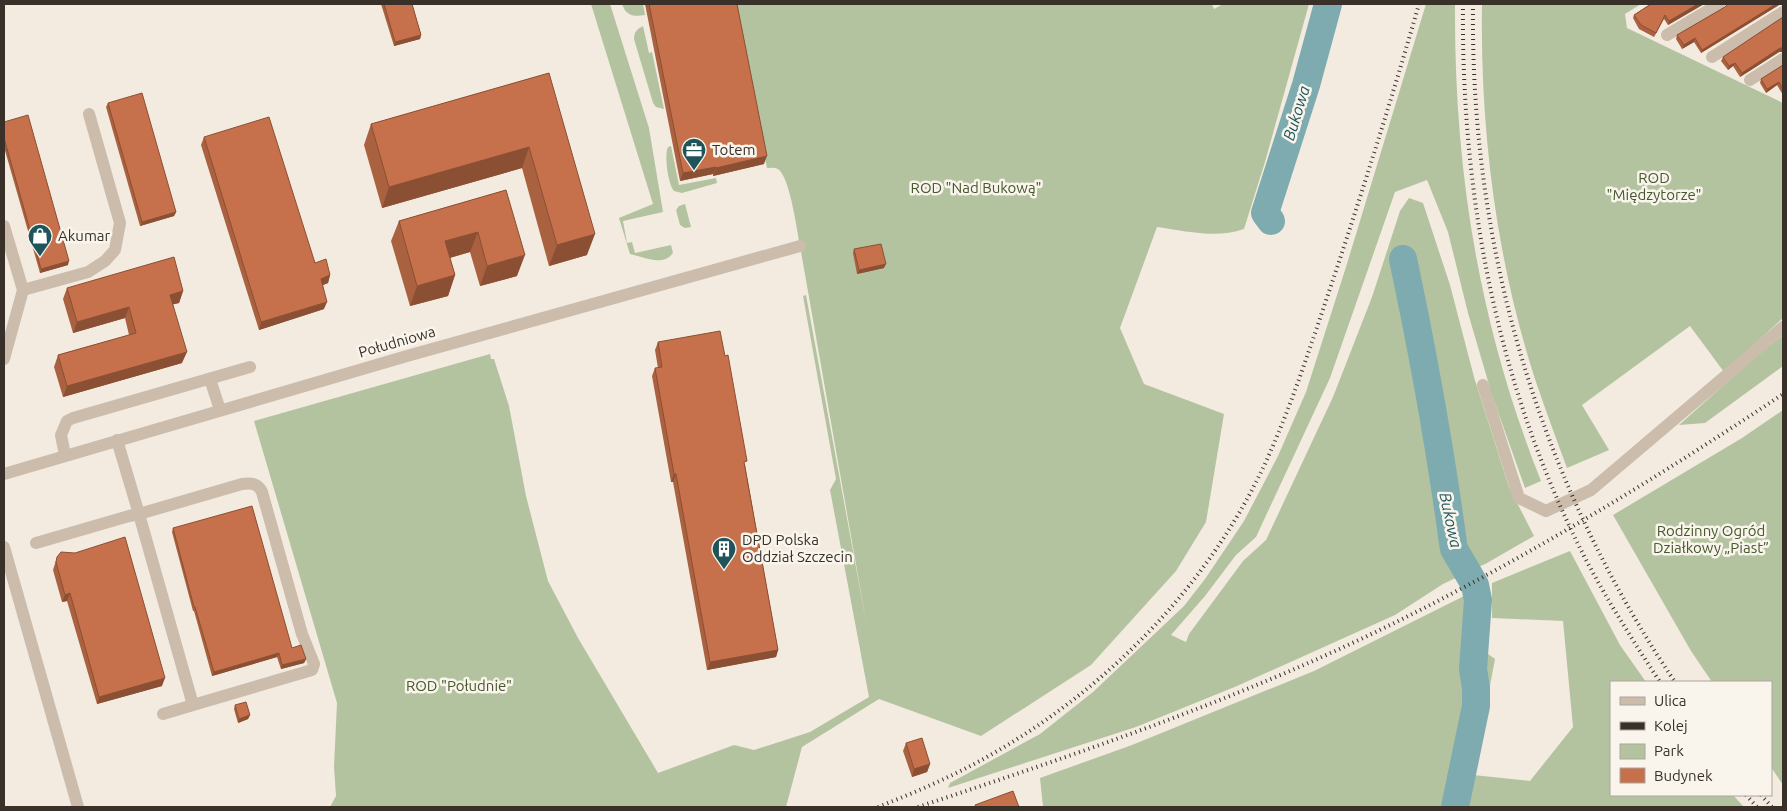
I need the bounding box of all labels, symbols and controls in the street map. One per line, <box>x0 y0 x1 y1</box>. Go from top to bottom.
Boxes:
water label: Bukowa <box>1279 83 1313 142</box>
office icon: Totem <box>681 137 707 171</box>
place label: Totem <box>712 141 756 158</box>
park label: ROD "Międzytorze" <box>1606 169 1702 203</box>
park label: ROD "Nad Bukową" <box>911 179 1041 196</box>
shop icon: Akumar <box>27 223 53 257</box>
place label: Akumar <box>58 227 111 244</box>
street label: Południowa <box>356 322 437 361</box>
water label: Bukowa <box>1436 491 1466 550</box>
park label: Rodzinny Ogród Działkowy „Piast” <box>1653 522 1769 556</box>
place label: DPD Polska Oddział Szczecin <box>742 531 853 565</box>
building icon: DPD Polska Oddział Szczecin <box>711 536 737 570</box>
park label: ROD "Południe" <box>406 677 512 694</box>
legend <box>1610 681 1772 796</box>
text: Ulica <box>1654 692 1686 709</box>
text: Kolej <box>1654 717 1688 734</box>
text: Park <box>1654 742 1684 759</box>
text: Budynek <box>1654 767 1713 784</box>

